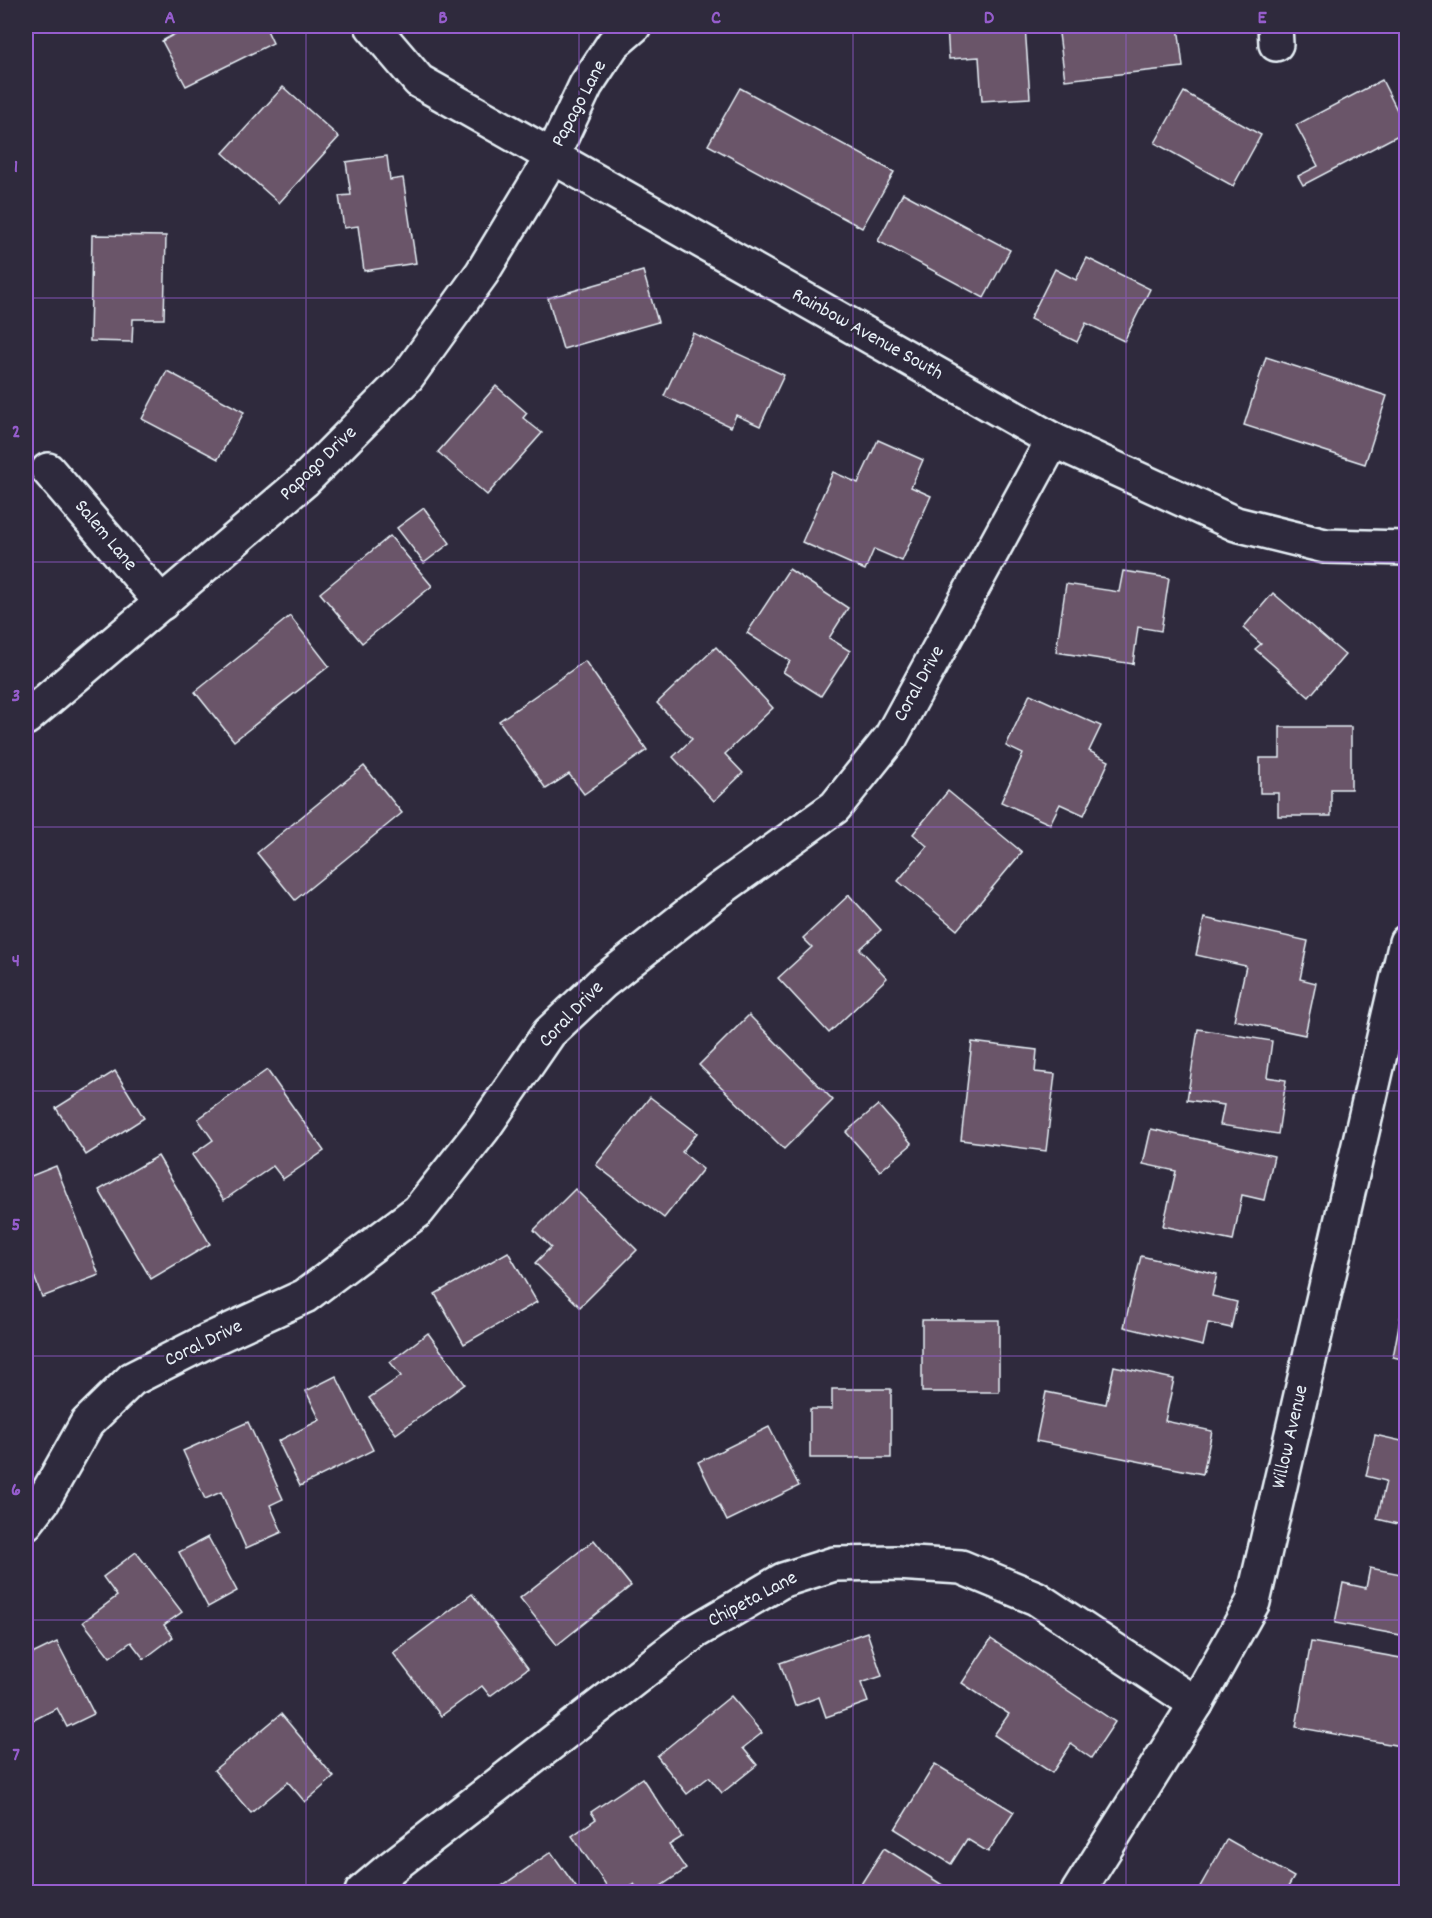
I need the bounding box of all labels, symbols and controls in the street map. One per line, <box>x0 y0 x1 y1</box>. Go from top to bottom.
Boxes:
text: A <box>165 5 176 33</box>
text: B <box>438 5 448 33</box>
text: C <box>711 5 721 33</box>
text: D <box>984 5 995 33</box>
text: E <box>1257 5 1267 33</box>
street label: Papago Lane <box>545 55 615 152</box>
text: 1 <box>14 154 18 182</box>
street label: Rainbow Avenue South <box>786 282 948 388</box>
text: 2 <box>12 419 20 447</box>
street label: Papago Drive <box>274 420 364 508</box>
street label: Salem Lane <box>67 494 143 578</box>
street label: Coral Drive <box>888 641 953 727</box>
text: 3 <box>12 683 20 711</box>
text: 4 <box>12 948 20 976</box>
street label: Coral Drive <box>533 975 611 1055</box>
text: 5 <box>11 1212 21 1240</box>
street label: Coral Drive <box>160 1313 248 1375</box>
street label: Willow Avenue <box>1265 1382 1317 1492</box>
text: 6 <box>11 1477 21 1505</box>
street label: Chipeta Lane <box>703 1565 803 1635</box>
text: 7 <box>12 1742 20 1770</box>

